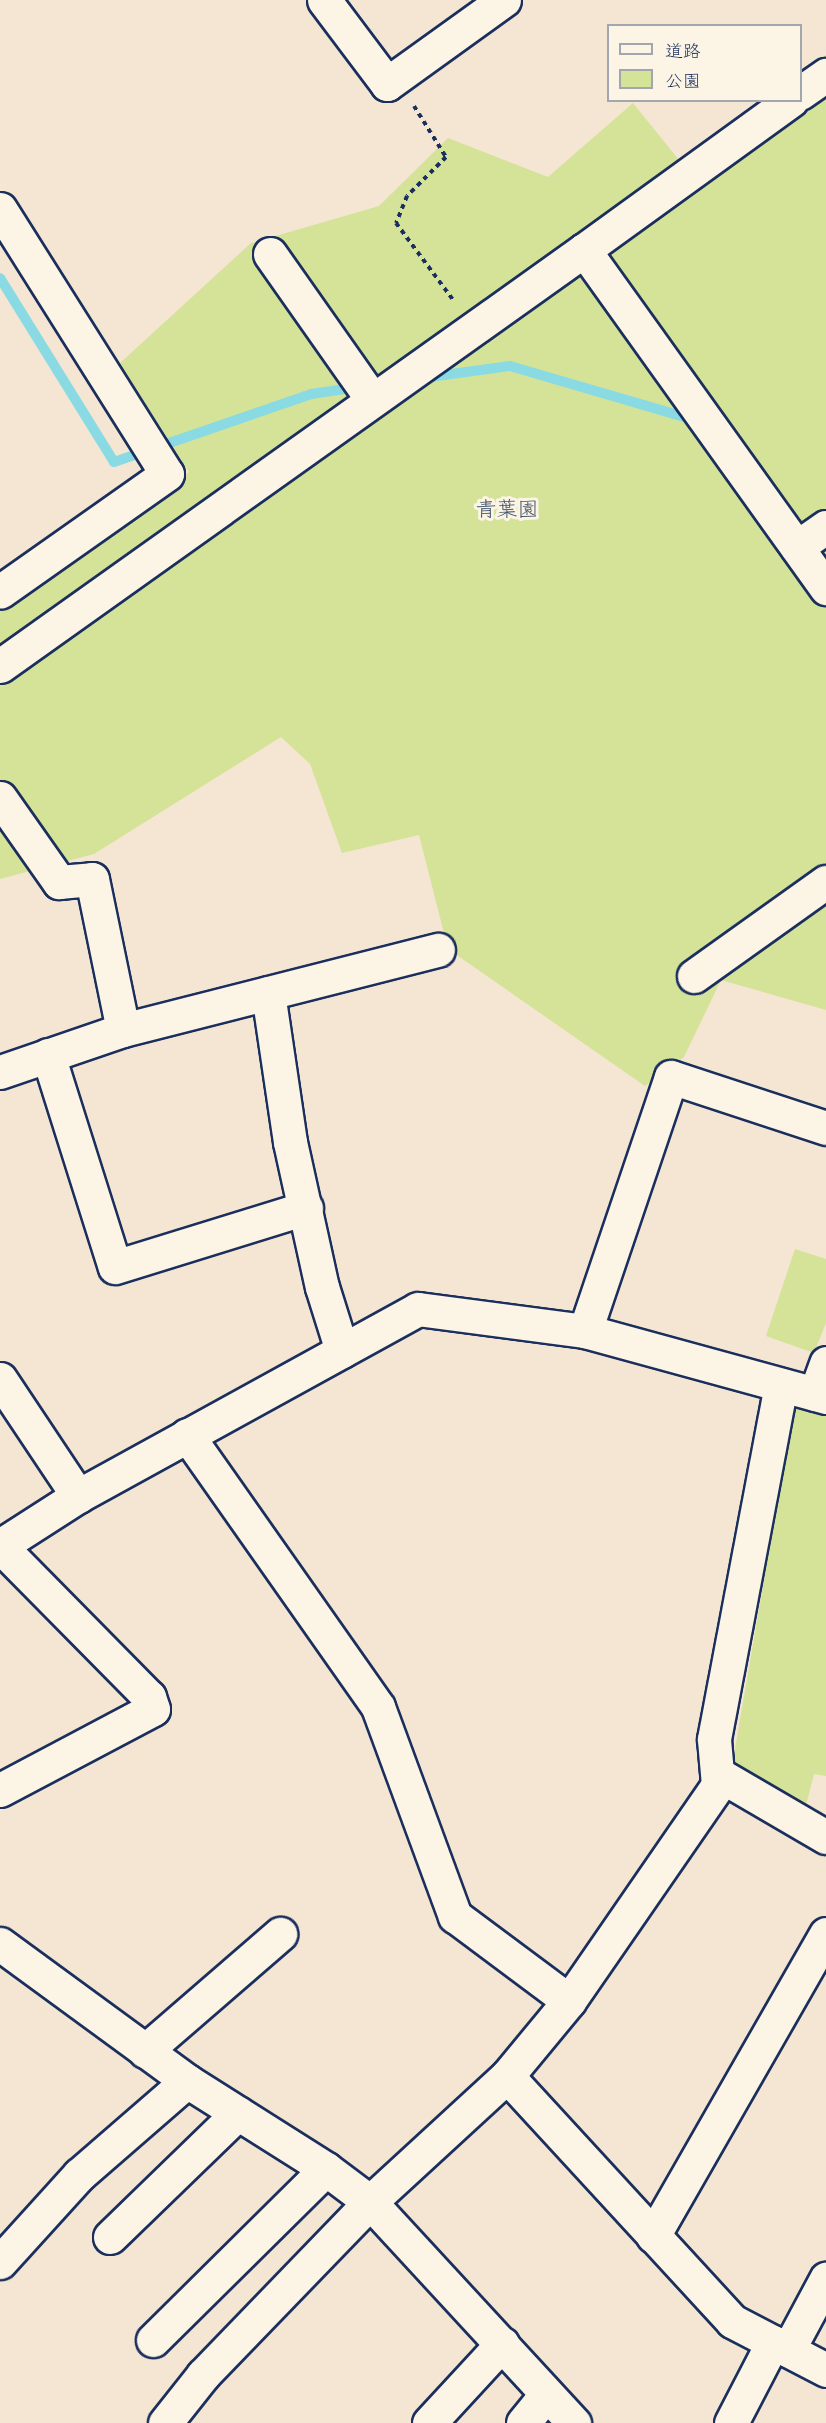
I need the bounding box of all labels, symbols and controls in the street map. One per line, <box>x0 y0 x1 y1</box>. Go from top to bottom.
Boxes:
legend <box>607 24 802 102</box>
text: 道路 <box>665 41 701 62</box>
text: 公園 <box>665 71 701 92</box>
park label: 青葉園 <box>476 496 538 522</box>

